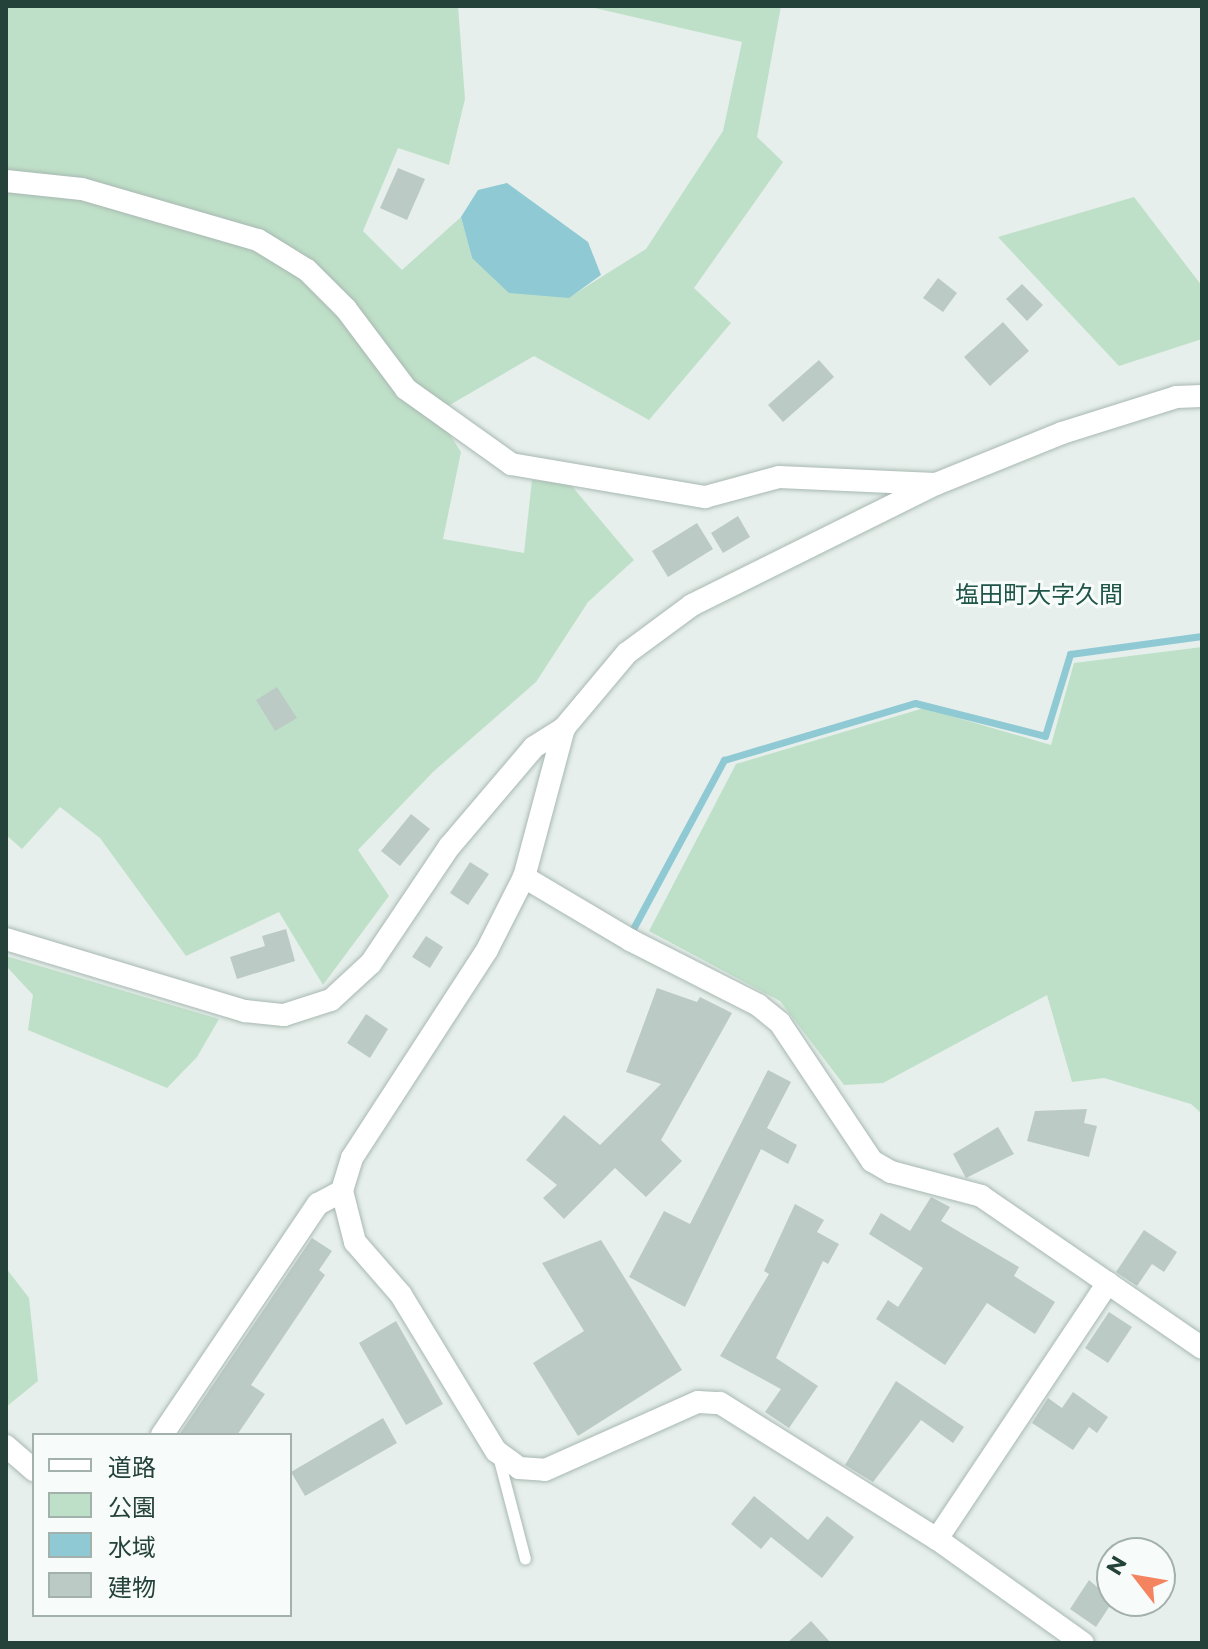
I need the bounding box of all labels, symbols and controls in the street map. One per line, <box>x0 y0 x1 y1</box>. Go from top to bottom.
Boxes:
district label: 塩田町大字久間 <box>955 581 1123 609</box>
legend <box>32 1433 292 1617</box>
text: 道路 <box>108 1453 156 1482</box>
text: 公園 <box>108 1493 156 1522</box>
text: 水域 <box>108 1533 156 1562</box>
north arrow <box>1096 1537 1176 1617</box>
text: N <box>1101 1551 1133 1580</box>
text: 建物 <box>108 1573 156 1602</box>

